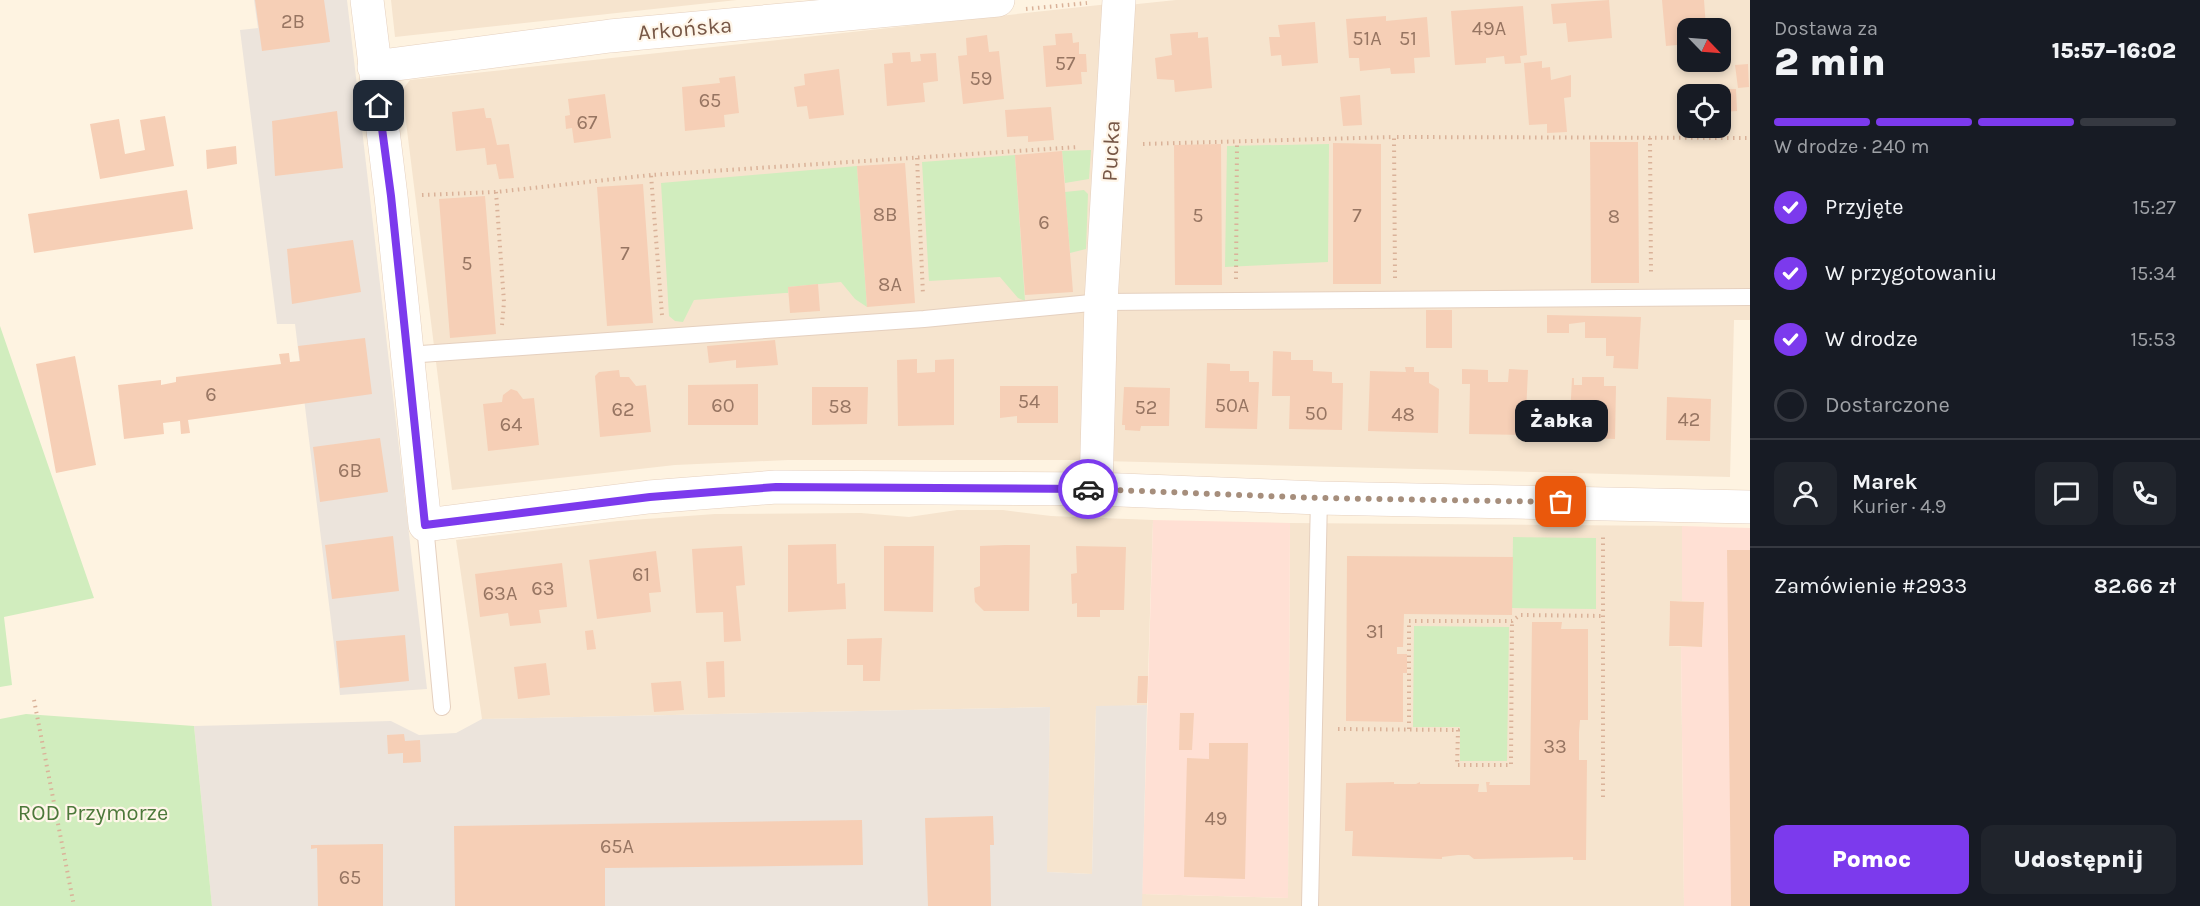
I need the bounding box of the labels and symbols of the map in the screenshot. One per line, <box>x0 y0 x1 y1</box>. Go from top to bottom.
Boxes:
house number: 2B <box>281 10 305 33</box>
street label: Arkońska <box>637 12 733 46</box>
house number: 49A <box>1472 17 1506 40</box>
north arrow <box>1677 18 1731 72</box>
house number: 51A <box>1352 27 1382 50</box>
house number: 51 <box>1399 27 1417 50</box>
house number: 57 <box>1055 52 1076 75</box>
house number: 59 <box>970 67 992 90</box>
pin <box>353 80 404 131</box>
house number: 65 <box>699 89 721 112</box>
house number: 67 <box>577 111 598 134</box>
street label: Pucka <box>1096 120 1126 182</box>
house number: 8B <box>873 203 897 226</box>
house number: 5 <box>1192 204 1204 227</box>
house number: 7 <box>1352 204 1362 227</box>
house number: 8 <box>1608 205 1620 228</box>
house number: 6 <box>1038 211 1050 234</box>
house number: 7 <box>620 242 630 265</box>
house number: 5 <box>461 252 473 275</box>
house number: 8A <box>878 273 902 296</box>
house number: 6 <box>205 383 217 406</box>
house number: 54 <box>1018 390 1040 413</box>
house number: 60 <box>711 394 735 417</box>
house number: 50A <box>1215 394 1249 417</box>
house number: 58 <box>828 395 852 418</box>
house number: 52 <box>1135 396 1157 419</box>
house number: 62 <box>611 398 635 421</box>
callout: Żabka <box>1514 400 1608 442</box>
house number: 50 <box>1304 402 1328 425</box>
house number: 48 <box>1391 403 1415 426</box>
house number: 42 <box>1678 408 1700 431</box>
house number: 64 <box>500 413 522 436</box>
house number: 6B <box>338 459 362 482</box>
courier <box>1058 459 1118 519</box>
pin <box>1535 476 1586 527</box>
house number: 61 <box>632 563 650 586</box>
house number: 63 <box>531 577 555 600</box>
house number: 63A <box>483 582 517 605</box>
house number: 31 <box>1366 620 1384 643</box>
house number: 33 <box>1543 735 1567 758</box>
park label: ROD Przymorze <box>18 800 168 826</box>
house number: 49 <box>1205 807 1227 830</box>
house number: 65A <box>600 835 634 858</box>
house number: 65 <box>339 866 361 889</box>

